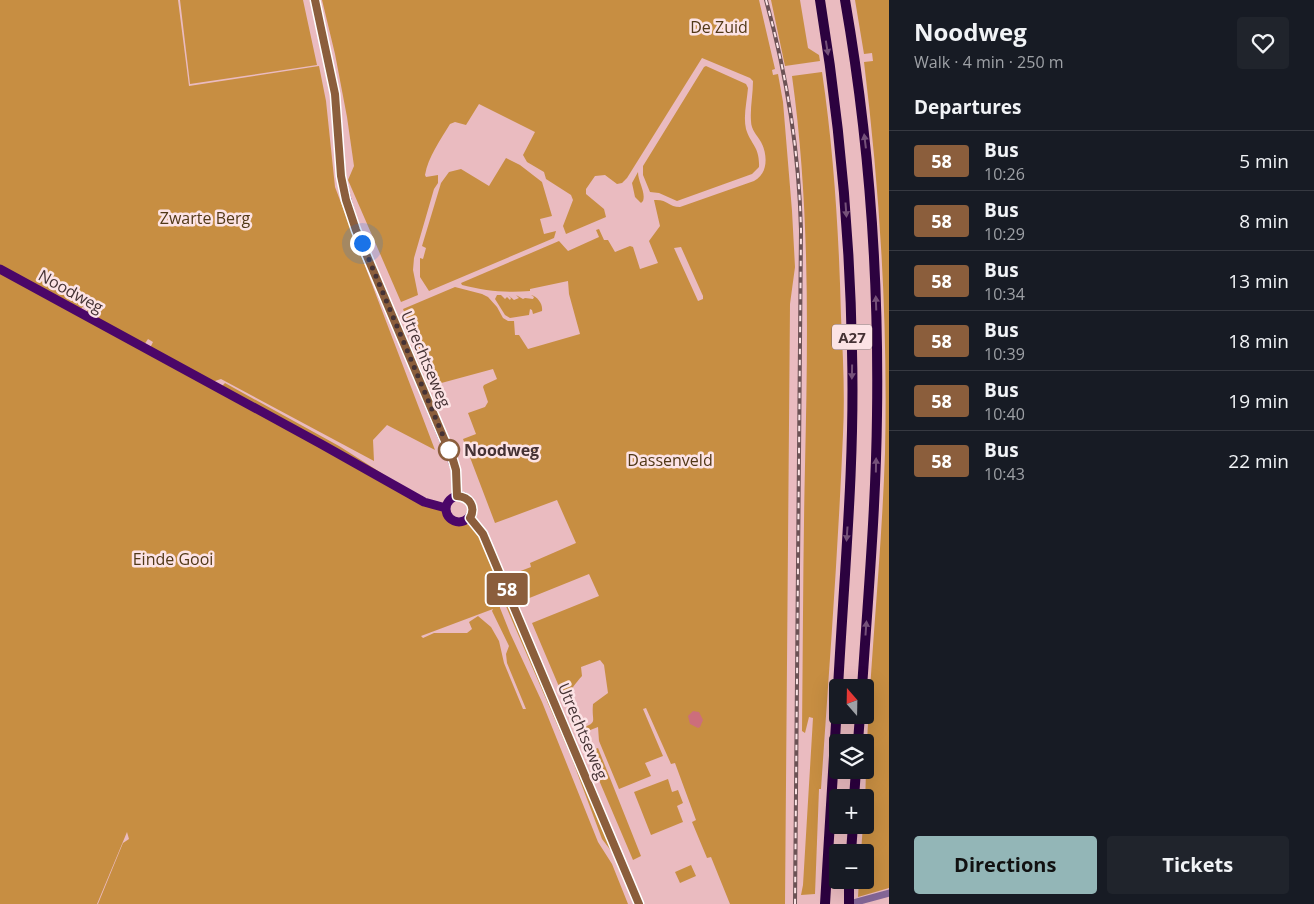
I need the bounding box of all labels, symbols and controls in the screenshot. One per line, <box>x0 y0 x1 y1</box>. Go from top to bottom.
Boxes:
text: Noodweg <box>914 15 1027 48</box>
park label: De Zuid <box>690 16 748 38</box>
button: heart <box>1237 17 1289 69</box>
one-way arrow <box>824 40 832 56</box>
text: Walk · 4 min · 250 m <box>914 51 1064 73</box>
text: Departures <box>914 94 1021 120</box>
one-way arrow <box>861 132 869 148</box>
text: Bus <box>984 137 1019 163</box>
text: 5 min <box>1239 148 1289 174</box>
text: 58 <box>931 149 952 173</box>
text: 10:26 <box>984 163 1025 185</box>
text: Bus <box>984 197 1019 223</box>
one-way arrow <box>842 202 850 218</box>
park label: Zwarte Berg <box>160 207 251 229</box>
text: 8 min <box>1239 208 1289 234</box>
text: 58 <box>931 209 952 233</box>
text: 10:29 <box>984 223 1025 245</box>
your location <box>350 231 375 256</box>
text: Bus <box>984 257 1019 283</box>
street label: Noodweg <box>35 264 108 318</box>
text: 13 min <box>1228 268 1289 294</box>
text: 58 <box>931 269 952 293</box>
text: 10:34 <box>984 283 1025 305</box>
one-way arrow <box>871 295 879 311</box>
street label: Utrechtseweg <box>396 307 456 411</box>
text: Bus <box>984 317 1019 343</box>
road number: A27 <box>832 324 872 350</box>
text: 18 min <box>1228 328 1289 354</box>
text: 58 <box>931 329 952 353</box>
text: 10:39 <box>984 343 1025 365</box>
one-way arrow <box>848 364 856 380</box>
text: Bus <box>984 377 1019 403</box>
text: 19 min <box>1228 388 1289 414</box>
text: 58 <box>931 389 952 413</box>
text: 10:40 <box>984 403 1025 425</box>
text: Bus <box>984 437 1019 463</box>
marker: Noodweg <box>438 439 460 461</box>
place label: Noodweg <box>464 439 539 461</box>
text: 22 min <box>1228 448 1289 474</box>
park label: Dassenveld <box>627 449 713 471</box>
text: 58 <box>931 449 952 473</box>
one-way arrow <box>872 457 880 473</box>
text: 10:43 <box>984 463 1025 485</box>
one-way arrow <box>843 527 851 543</box>
park label: Einde Gooi <box>133 548 213 570</box>
line badge: 58 <box>484 573 530 605</box>
text: 58 <box>497 577 517 601</box>
one-way arrow <box>862 619 870 635</box>
street label: Utrechtseweg <box>553 679 613 783</box>
north arrow <box>829 679 874 724</box>
map controls <box>829 679 874 889</box>
button: layers <box>829 734 874 779</box>
button: + <box>829 789 874 834</box>
button: Directions <box>914 836 1097 894</box>
button: Tickets <box>1107 836 1289 894</box>
button: − <box>829 844 874 889</box>

